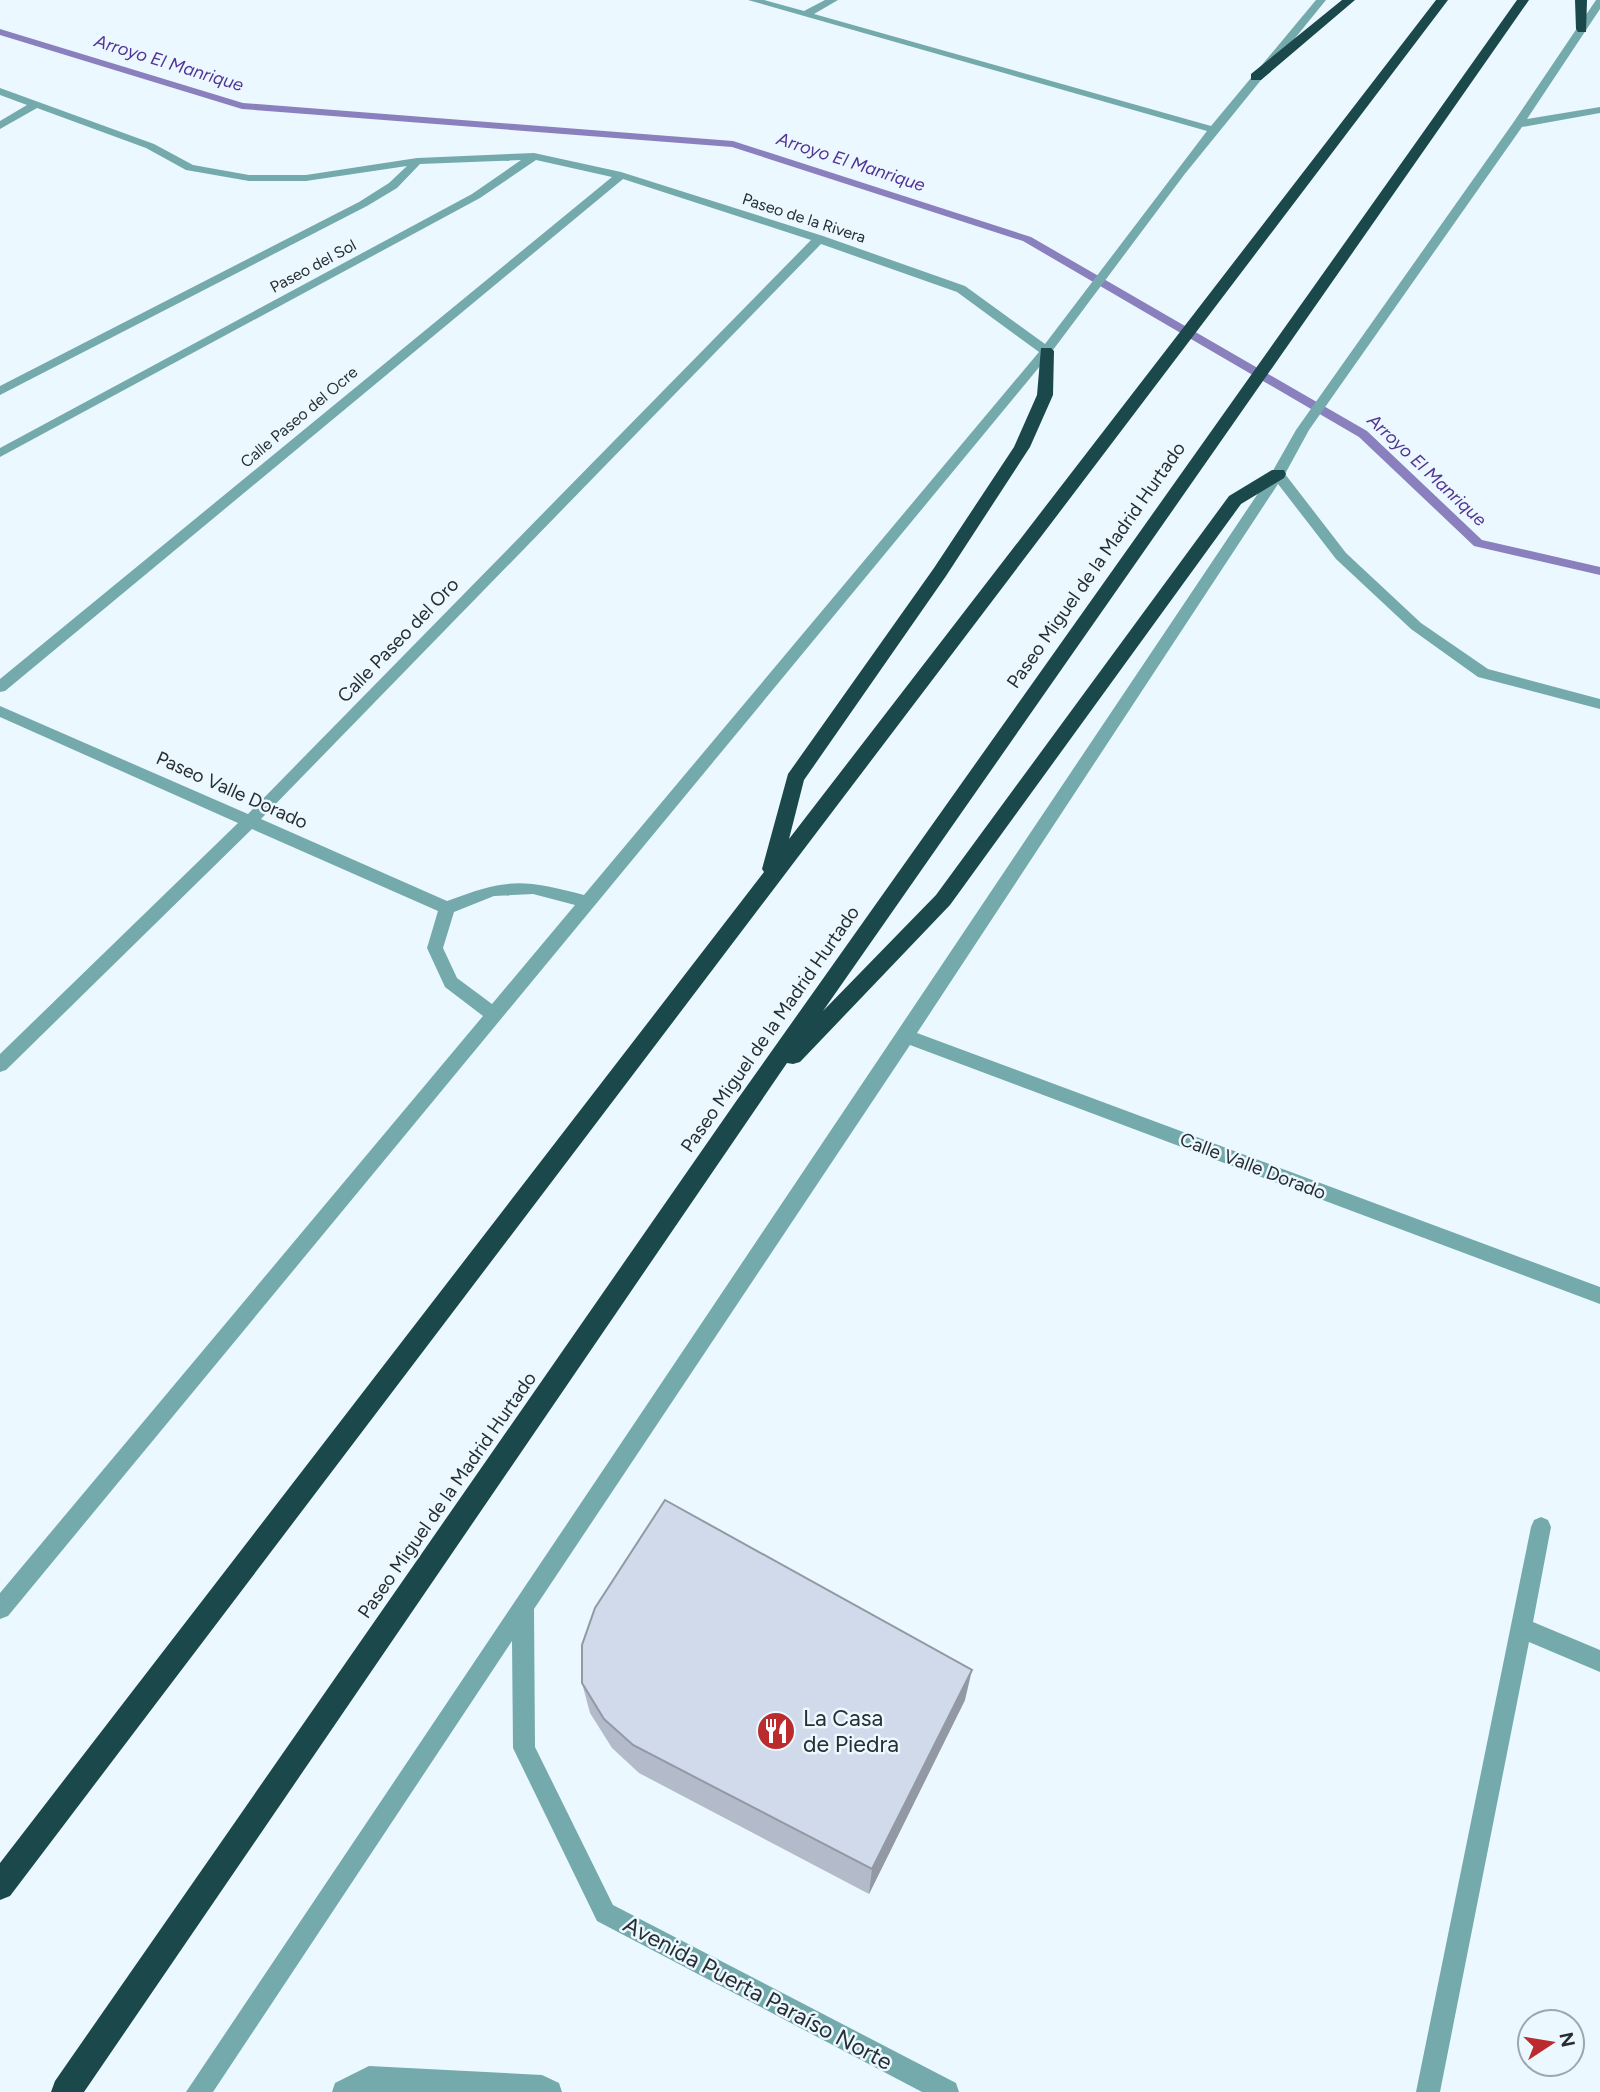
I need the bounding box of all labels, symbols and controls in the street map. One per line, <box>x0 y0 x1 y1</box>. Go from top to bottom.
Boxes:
water label: Arroyo El Manrique <box>91 30 246 96</box>
water label: Arroyo El Manrique <box>773 127 928 196</box>
street label: Paseo de la Rivera <box>740 189 868 247</box>
street label: Paseo del Sol <box>267 235 359 297</box>
street label: Calle Paseo del Ocre <box>237 362 362 471</box>
water label: Arroyo El Manrique <box>1362 409 1491 531</box>
street label: Paseo Miguel de la Madrid Hurtado <box>1002 437 1190 693</box>
street label: Calle Paseo del Oro <box>332 573 464 707</box>
street label: Paseo Valle Dorado <box>153 746 311 834</box>
street label: Paseo Miguel de la Madrid Hurtado <box>676 901 864 1157</box>
street label: Calle Valle Dorado <box>1177 1128 1329 1204</box>
street label: Paseo Miguel de la Madrid Hurtado <box>353 1367 541 1623</box>
place label: La Casa de Piedra <box>803 1704 899 1758</box>
restaurant icon: La Casa de Piedra <box>755 1710 797 1752</box>
street label: Avenida Puerta Paraíso Norte <box>619 1910 897 2076</box>
north arrow <box>1516 2008 1586 2078</box>
text: N <box>1554 2030 1580 2049</box>

